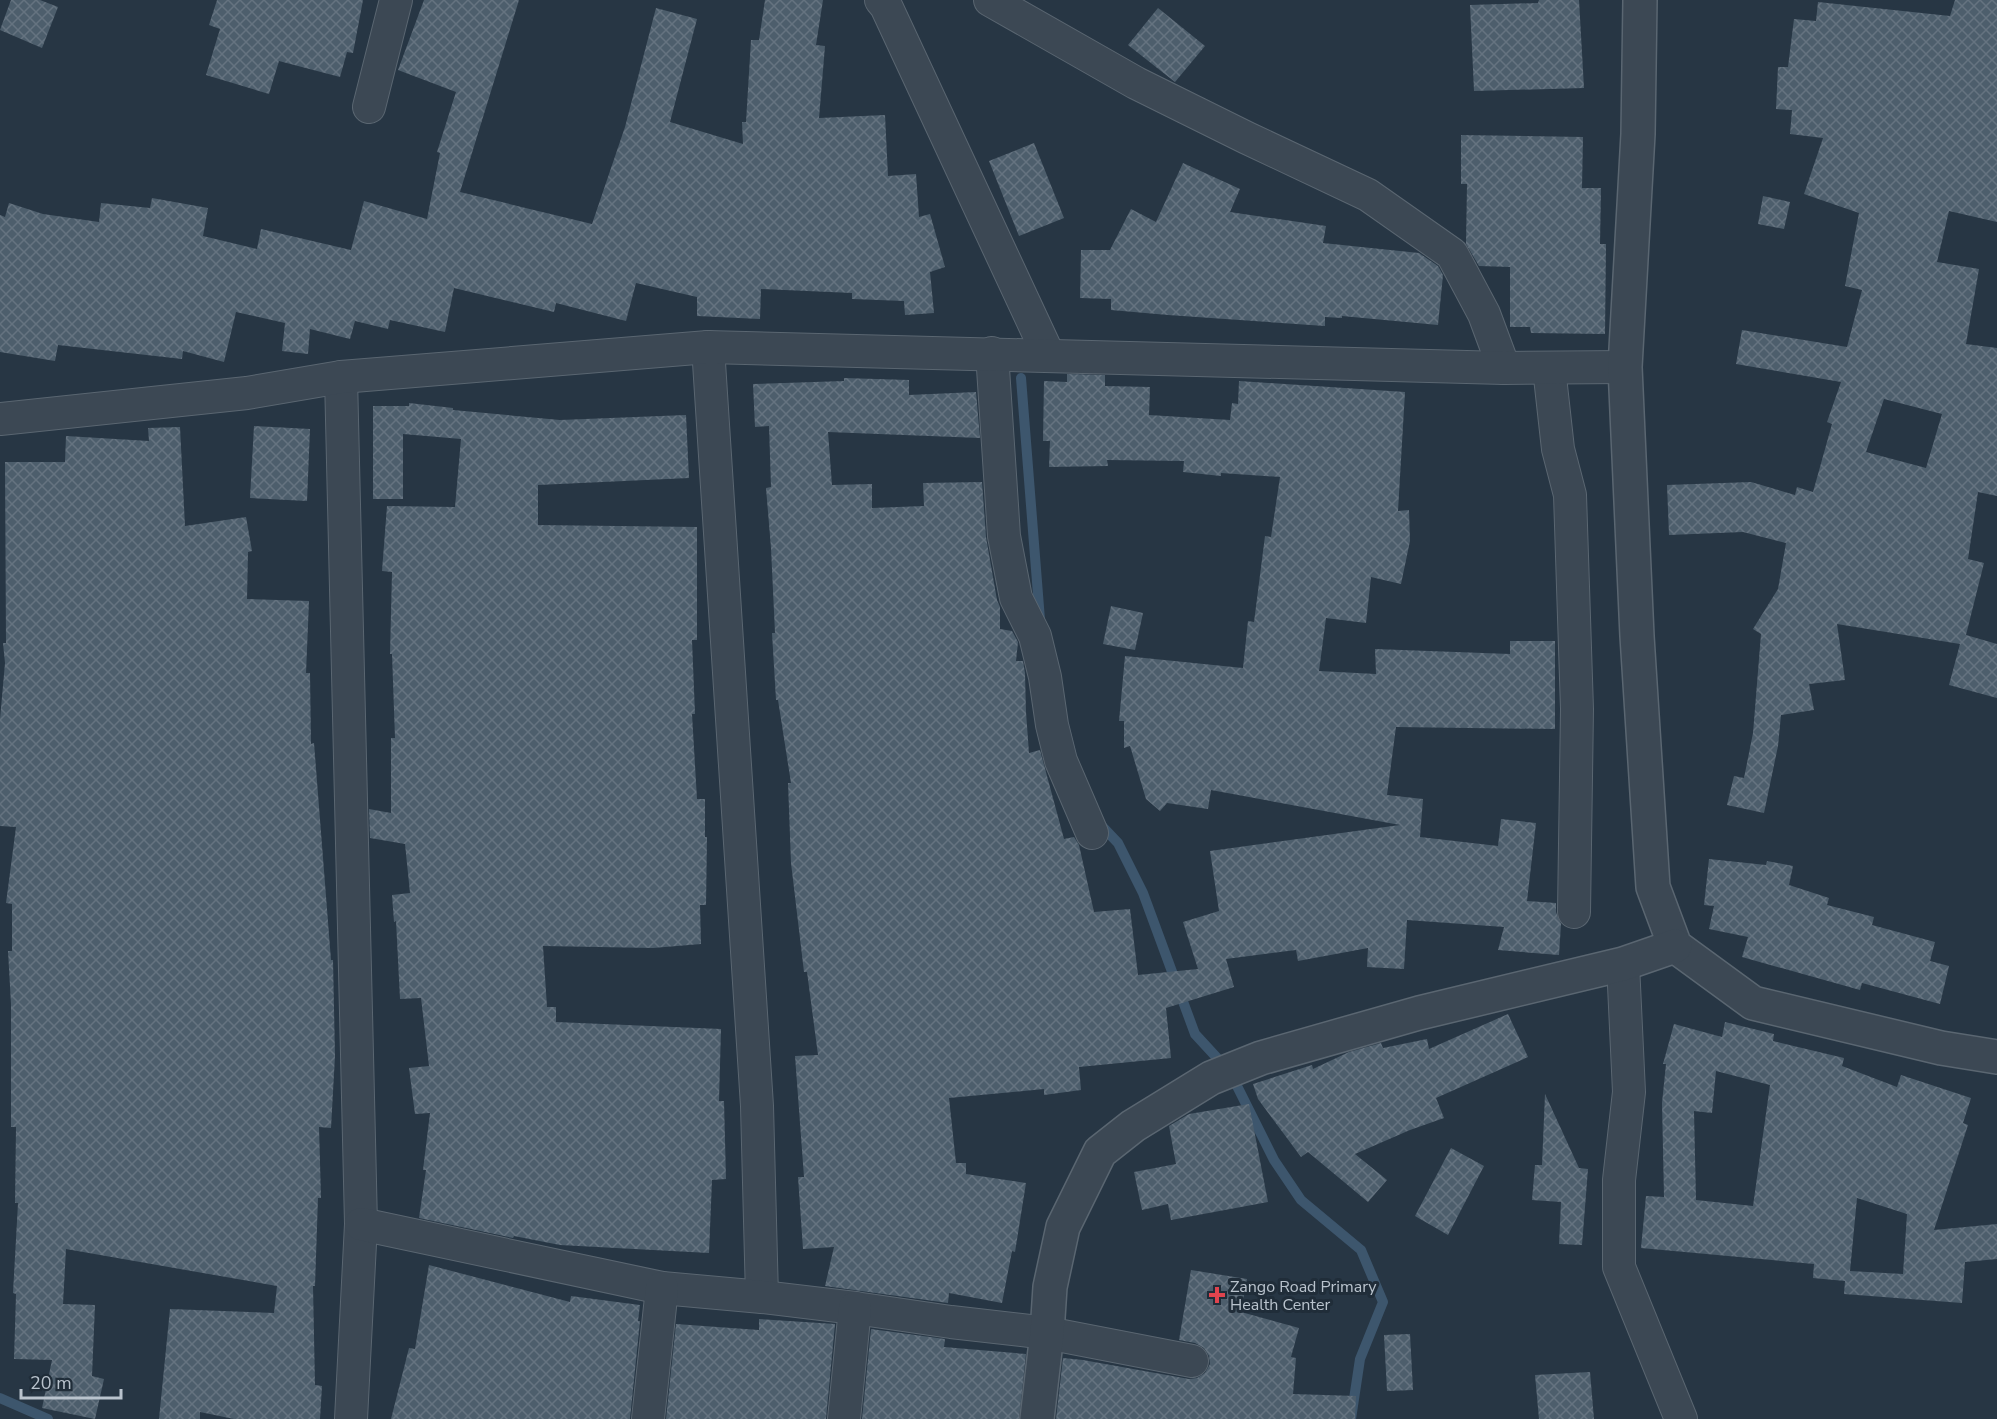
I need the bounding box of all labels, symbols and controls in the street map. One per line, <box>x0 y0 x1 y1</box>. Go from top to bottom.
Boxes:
place label: Zango Road Primary Health Center <box>1230 1276 1377 1316</box>
marker: Zango Road Primary Health Center <box>1208 1286 1226 1304</box>
scale bar <box>21 1362 122 1400</box>
text: 20 m <box>30 1371 72 1395</box>

